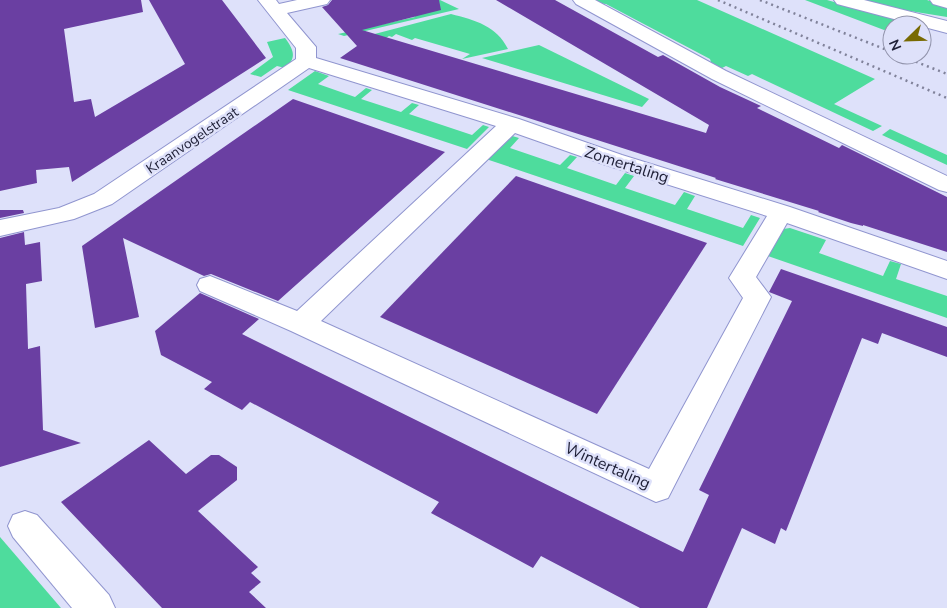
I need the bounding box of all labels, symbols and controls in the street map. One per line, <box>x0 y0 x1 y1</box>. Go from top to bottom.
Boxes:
north arrow <box>882 15 932 65</box>
text: N <box>885 36 906 53</box>
street label: Kraanvogelstraat <box>142 102 242 178</box>
street label: Zomertaling <box>582 141 672 189</box>
street label: Wintertaling <box>561 437 654 495</box>

